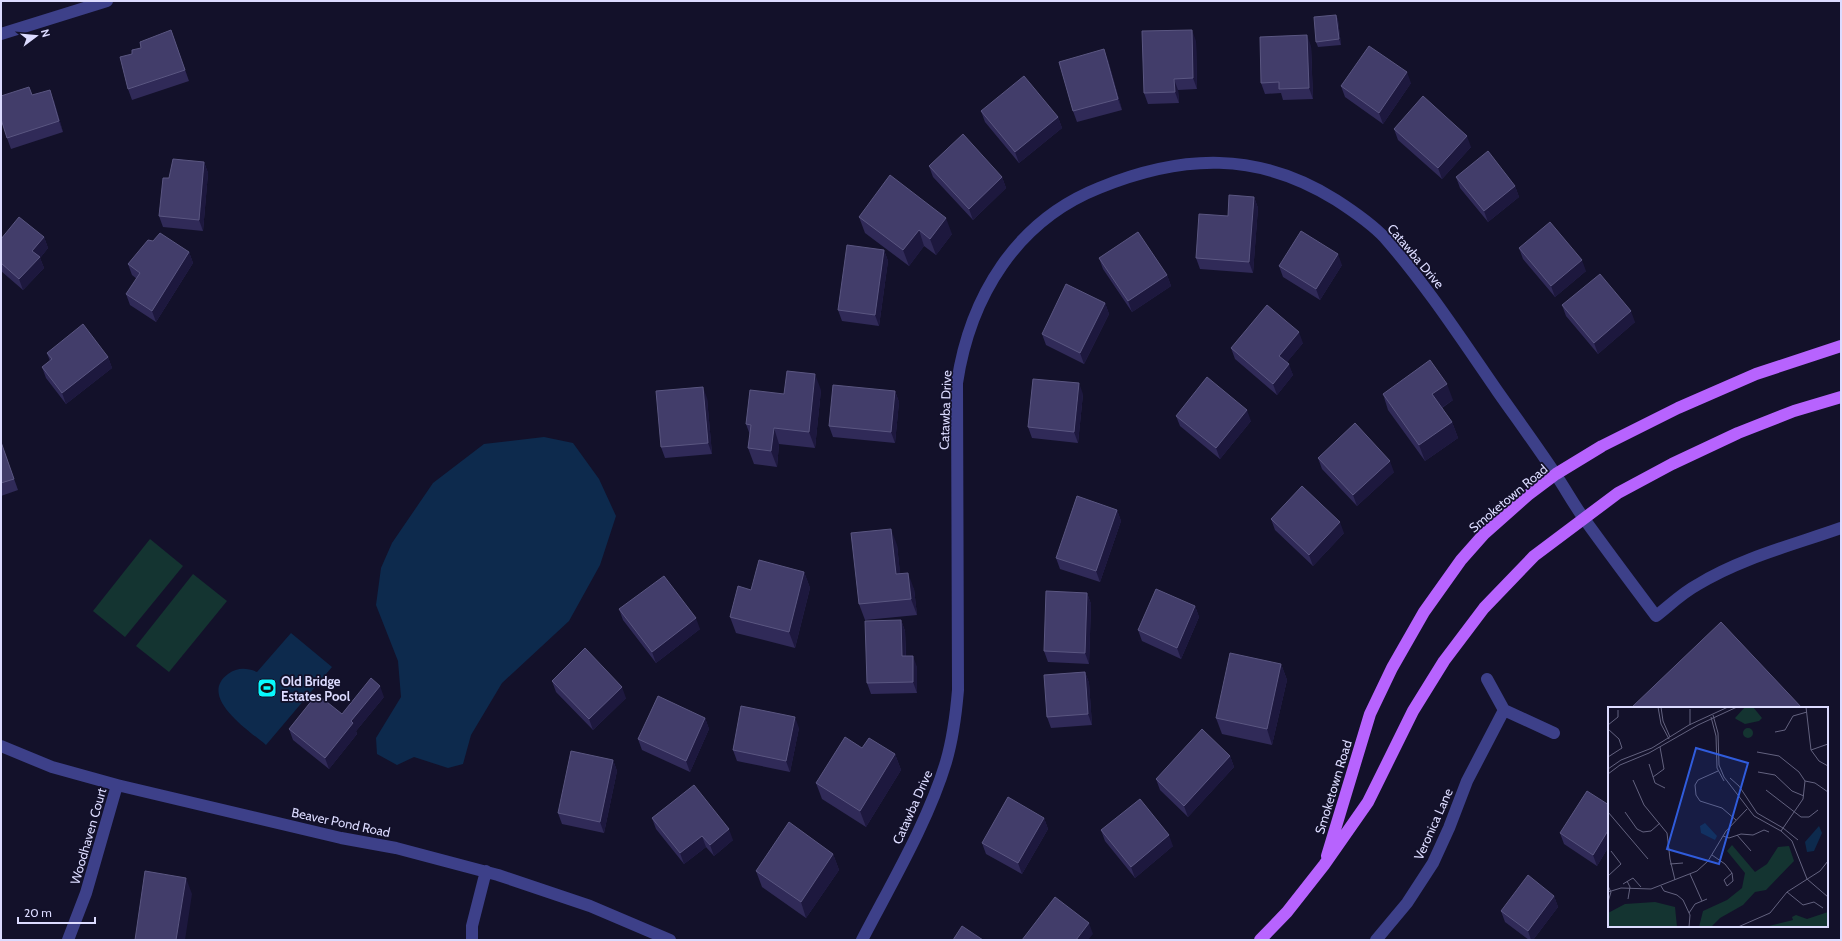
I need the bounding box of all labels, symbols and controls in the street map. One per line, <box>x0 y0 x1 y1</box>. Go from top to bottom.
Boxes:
north arrow <box>16 16 56 56</box>
text: N <box>38 28 53 39</box>
street label: Catawba Drive <box>1384 220 1448 292</box>
street label: Catawba Drive <box>936 370 954 450</box>
street label: Smoketown Road <box>1466 461 1550 535</box>
place label: Old Bridge Estates Pool <box>281 673 351 704</box>
sports icon: Old Bridge Estates Pool <box>256 677 278 699</box>
inset map <box>1608 707 1828 927</box>
street label: Smoketown Road <box>1311 738 1355 836</box>
street label: Catawba Drive <box>889 767 936 847</box>
street label: Woodhaven Court <box>67 785 110 886</box>
street label: Veronica Lane <box>1410 785 1456 862</box>
street label: Beaver Pond Road <box>290 804 392 840</box>
scale bar <box>18 899 95 925</box>
text: 20 m <box>24 905 52 920</box>

